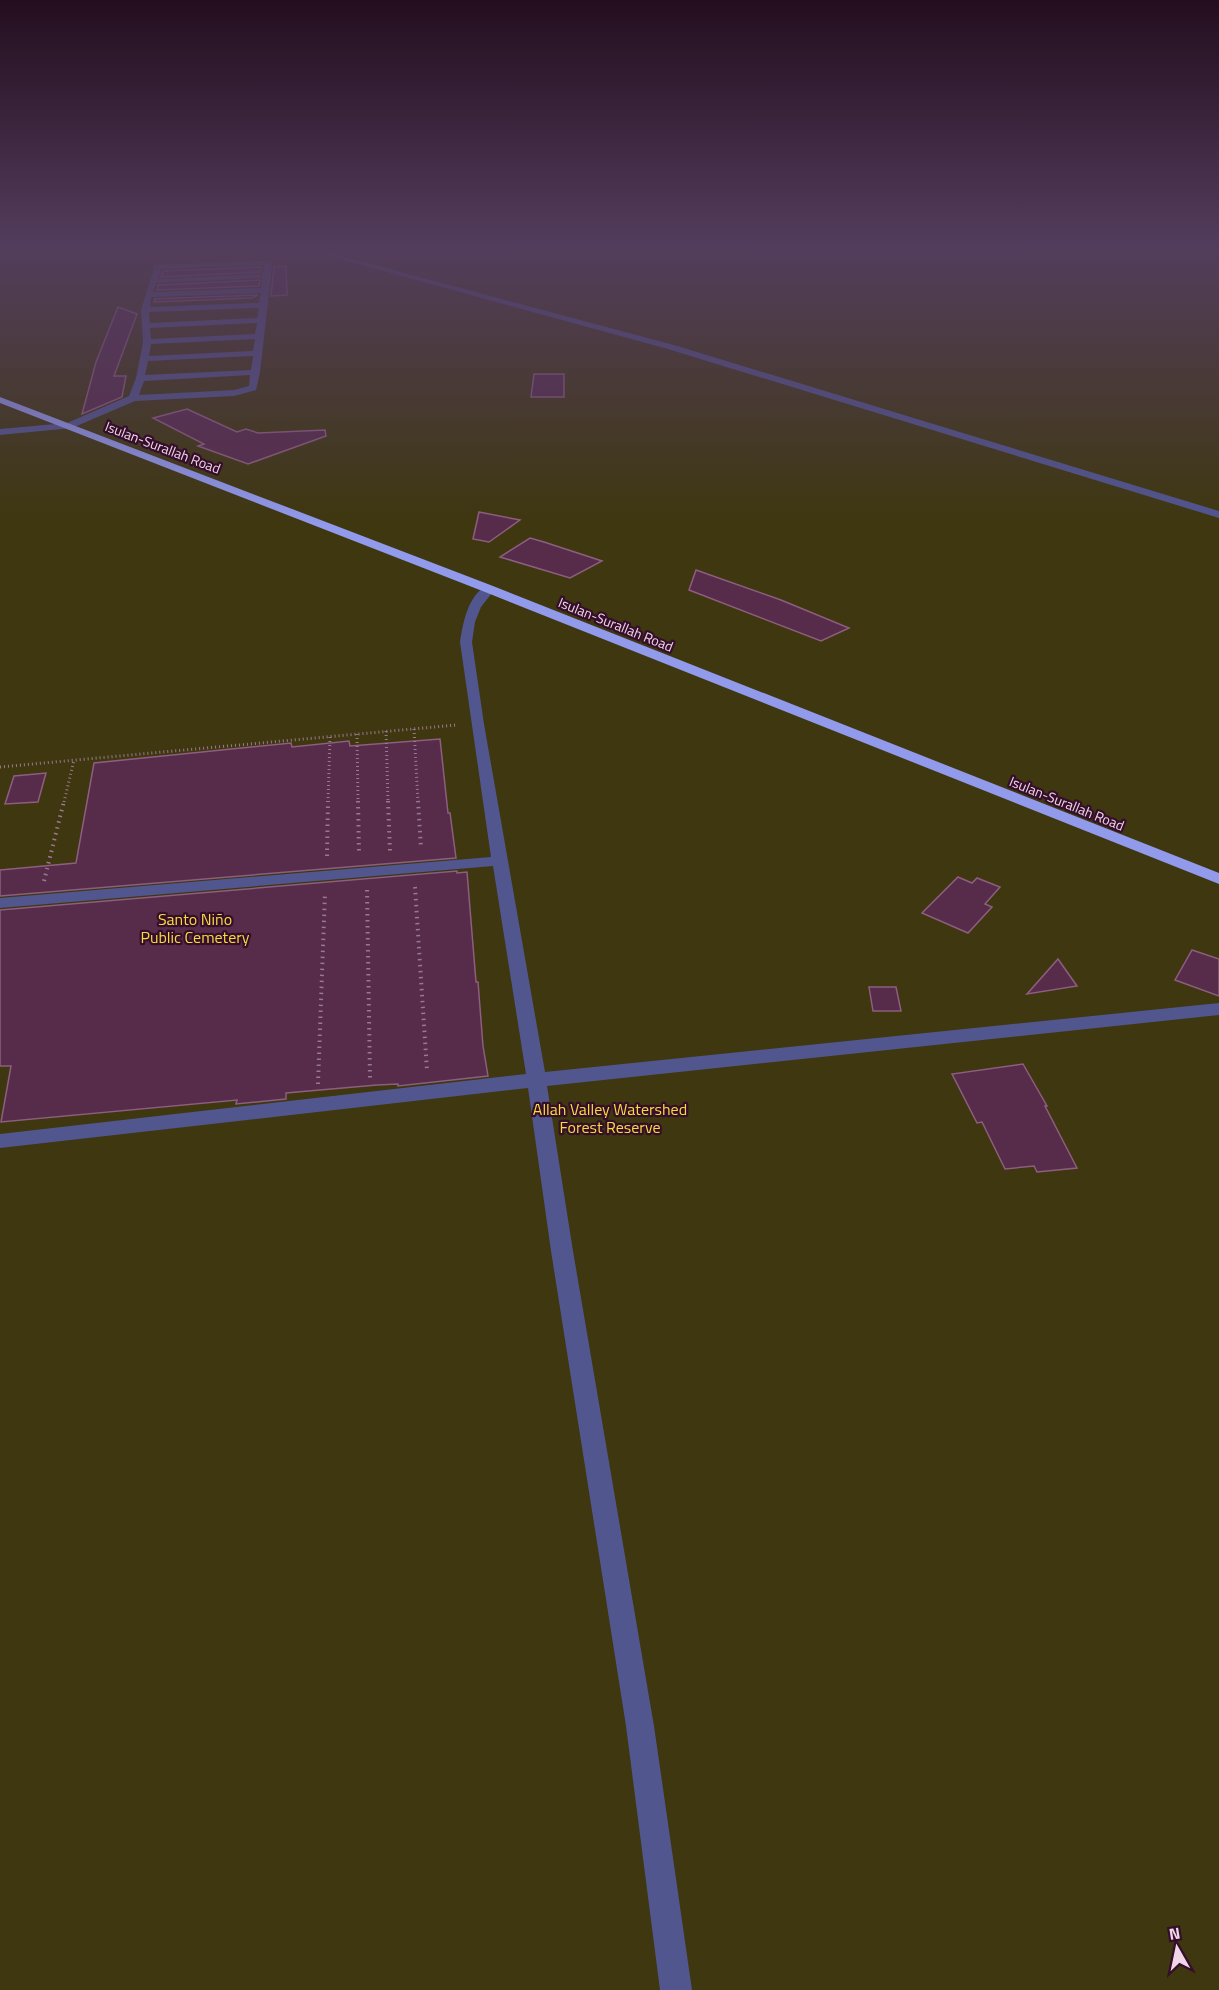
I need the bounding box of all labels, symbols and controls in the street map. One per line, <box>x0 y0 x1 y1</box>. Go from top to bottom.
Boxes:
street label: Isulan-Surallah Road <box>102 415 224 479</box>
street label: Isulan-Surallah Road <box>555 591 677 657</box>
street label: Isulan-Surallah Road <box>1006 770 1128 836</box>
park label: Santo Niño Public Cemetery <box>140 907 250 949</box>
park label: Allah Valley Watershed Forest Reserve <box>533 1097 687 1139</box>
north arrow <box>1147 1918 1207 1978</box>
text: N <box>1167 1920 1182 1946</box>

